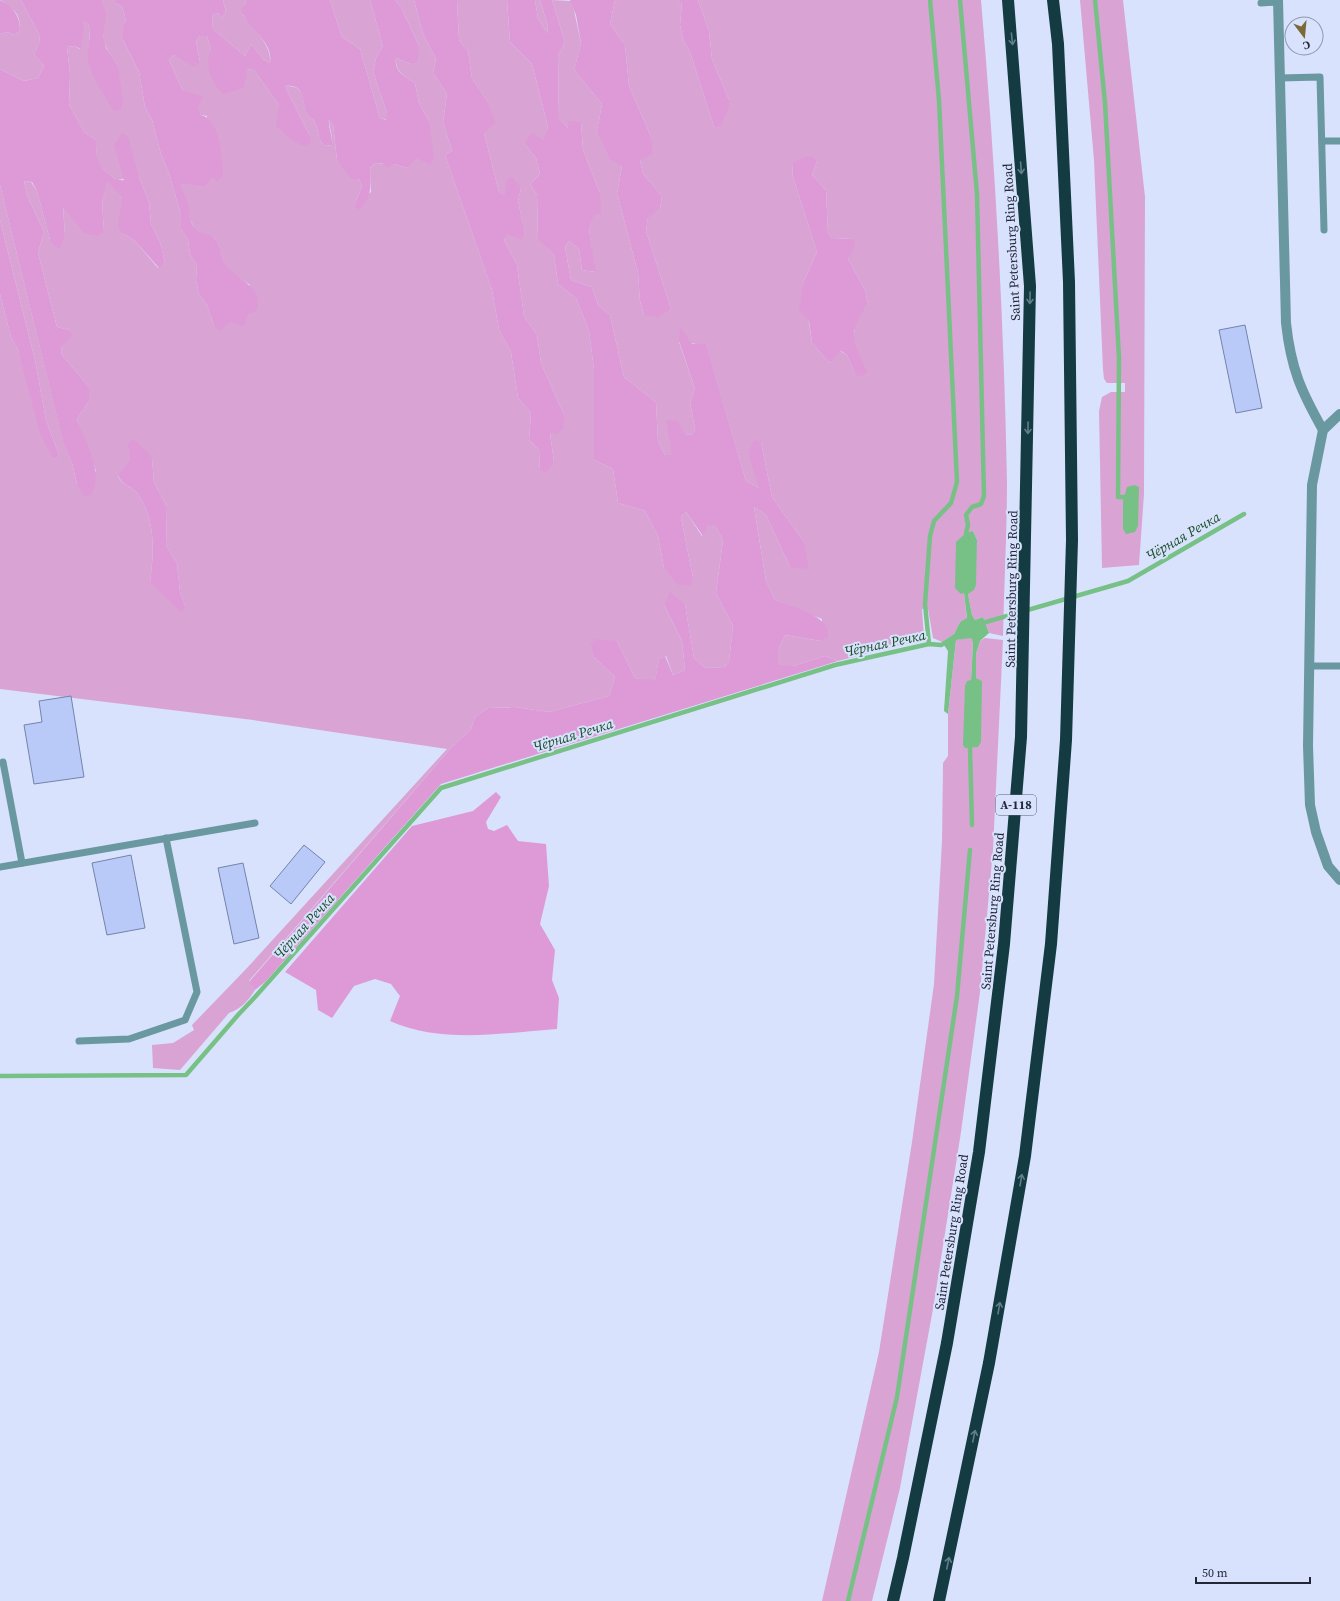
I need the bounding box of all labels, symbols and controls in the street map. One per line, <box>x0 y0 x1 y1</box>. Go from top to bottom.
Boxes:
north arrow <box>1284 16 1324 56</box>
one-way arrow <box>1008 32 1016 45</box>
text: С <box>1301 37 1312 53</box>
one-way arrow <box>1018 161 1025 174</box>
street label: Saint Petersburg Ring Road <box>999 162 1024 321</box>
one-way arrow <box>1026 291 1034 304</box>
one-way arrow <box>1024 421 1032 434</box>
water label: Чёрная Речка <box>1142 506 1224 565</box>
street label: Saint Petersburg Ring Road <box>1002 509 1021 668</box>
water label: Чёрная Речка <box>843 624 928 661</box>
water label: Чёрная Речка <box>531 713 616 757</box>
road number: А-118 <box>996 795 1036 815</box>
street label: Saint Petersburg Ring Road <box>977 831 1008 990</box>
water label: Чёрная Речка <box>269 888 340 963</box>
street label: Saint Petersburg Ring Road <box>931 1152 972 1311</box>
one-way arrow <box>1017 1174 1025 1187</box>
one-way arrow <box>995 1302 1003 1315</box>
one-way arrow <box>971 1430 979 1443</box>
one-way arrow <box>944 1557 952 1570</box>
scale bar <box>1196 1559 1310 1585</box>
text: 50 m <box>1202 1565 1228 1581</box>

